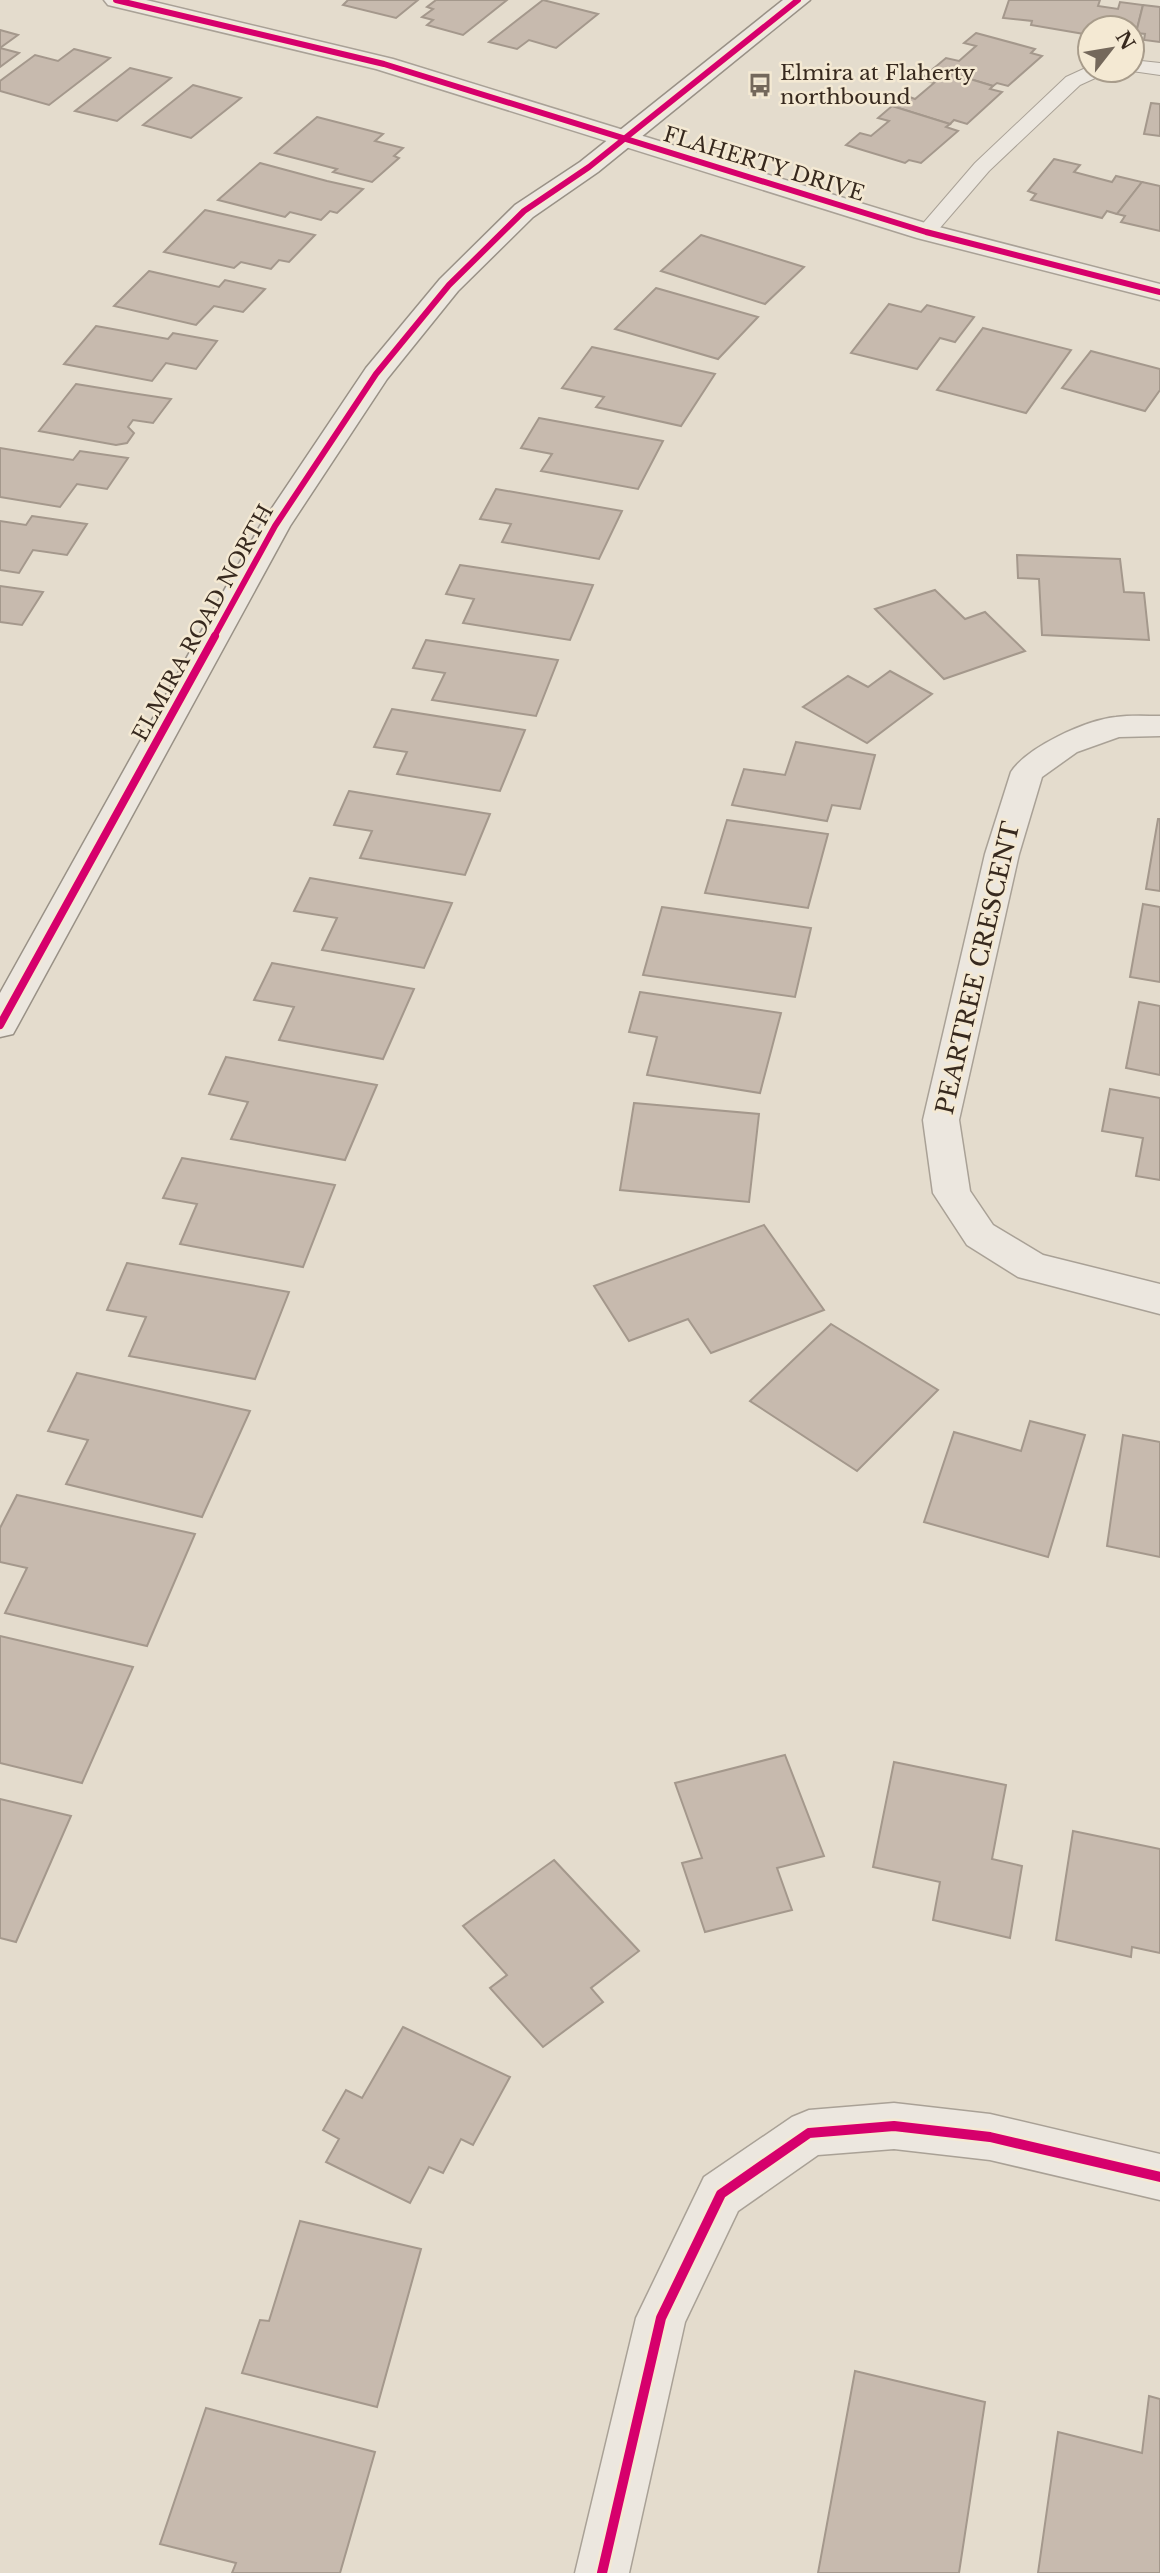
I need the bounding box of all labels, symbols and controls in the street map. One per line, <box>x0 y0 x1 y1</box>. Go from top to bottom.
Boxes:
north arrow <box>1076 14 1146 84</box>
text: N <box>1111 27 1140 54</box>
place label: Elmira at Flaherty northbound <box>780 60 976 110</box>
bus stop icon: Elmira at Flaherty northbound <box>746 71 774 99</box>
street label: FLAHERTY DRIVE <box>660 121 868 207</box>
street label: ELMIRA ROAD NORTH <box>127 500 279 746</box>
street label: PEARTREE CRESCENT <box>930 819 1025 1117</box>

